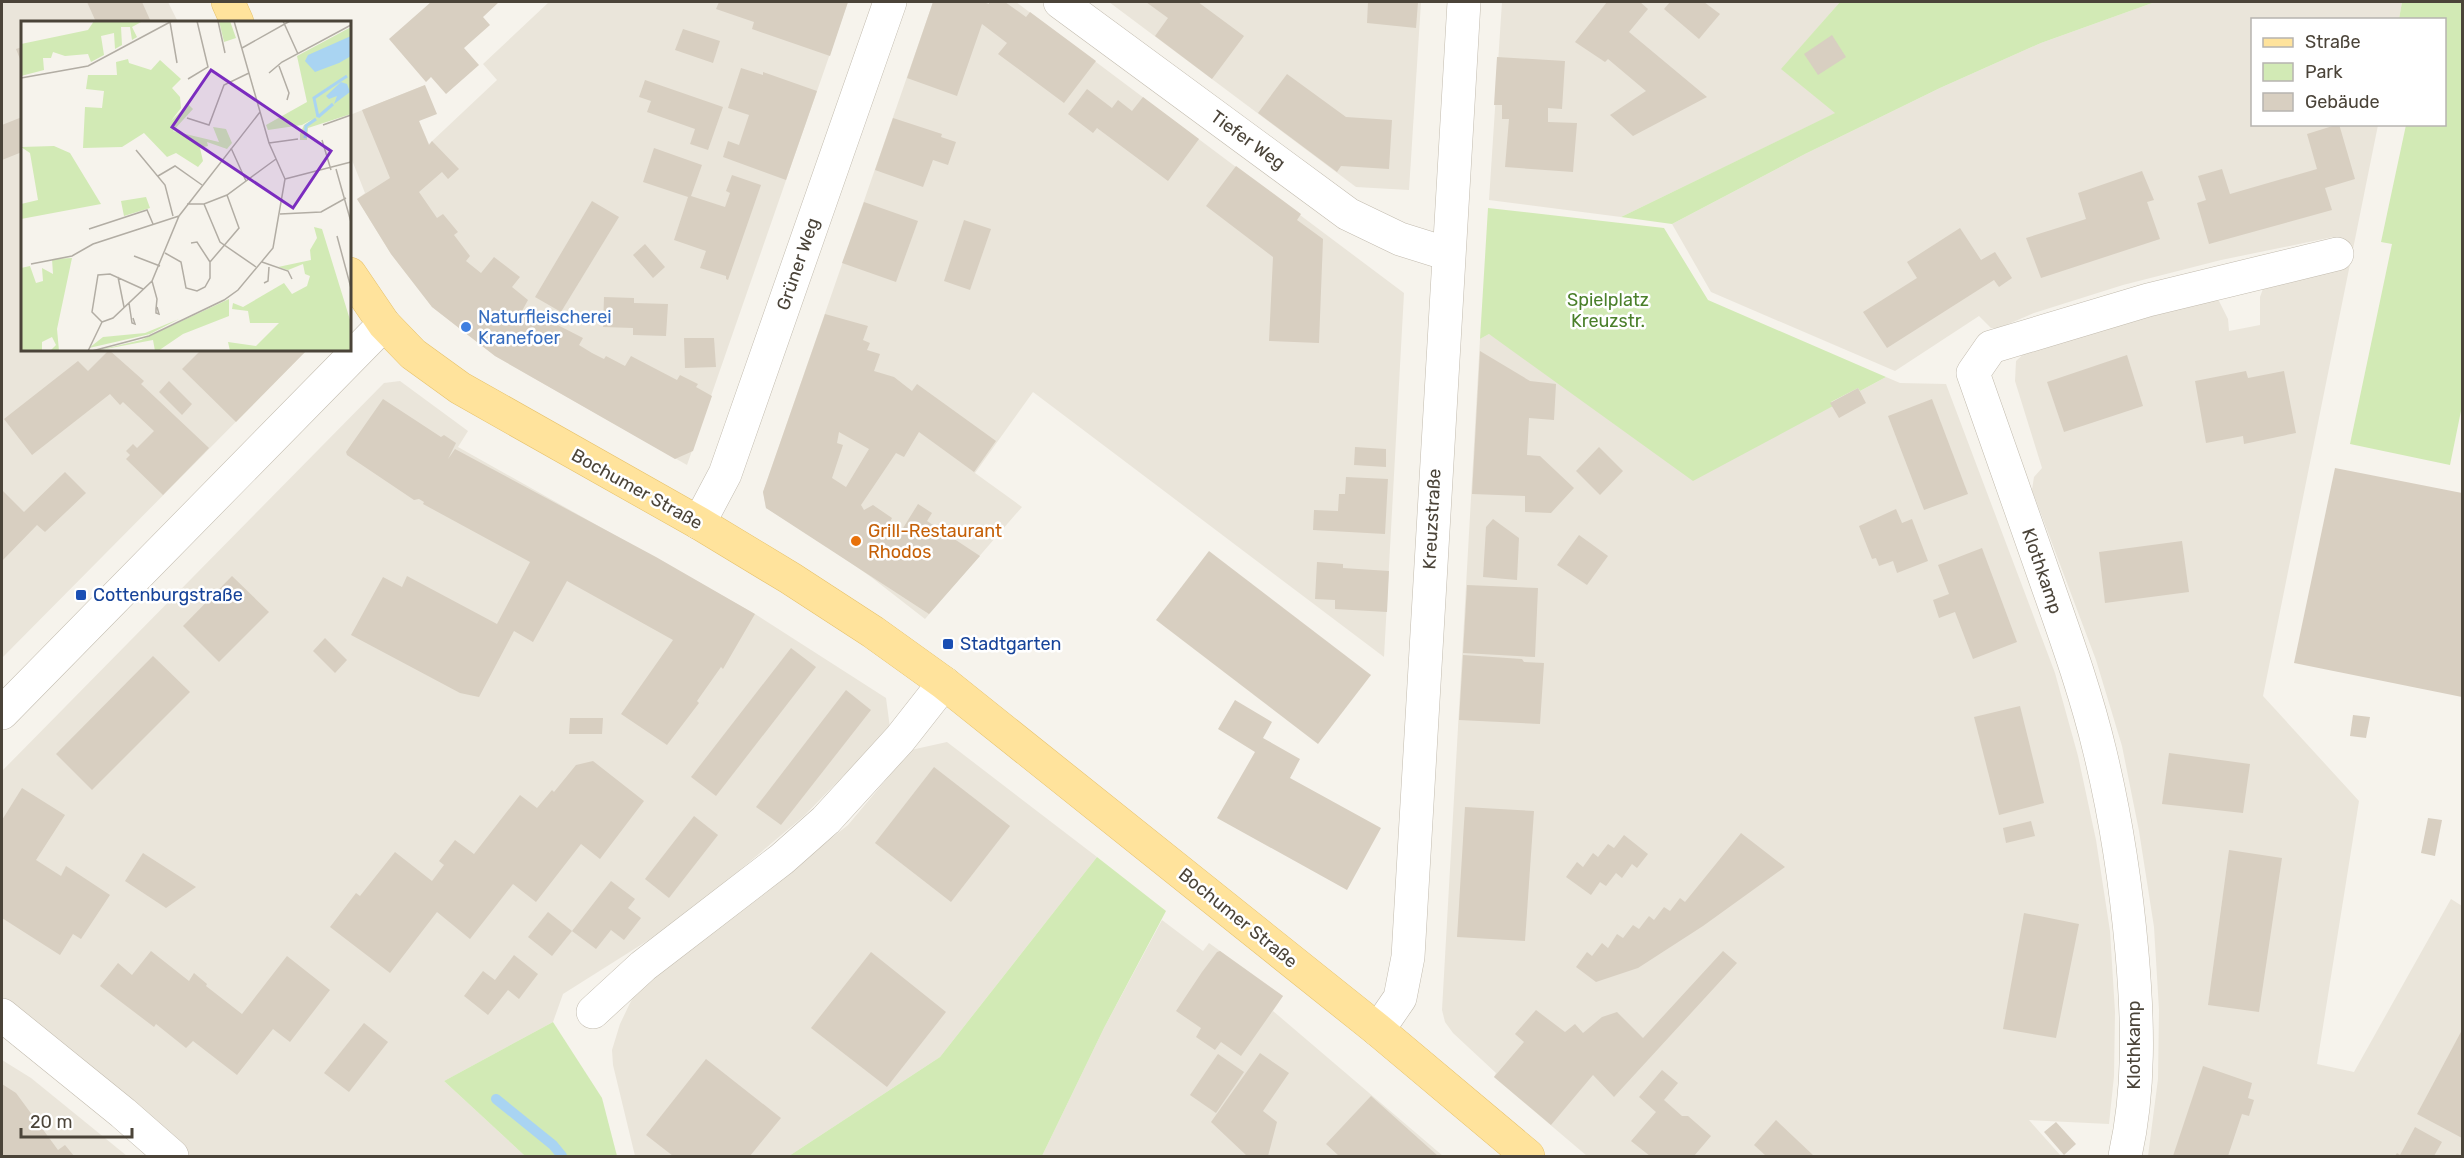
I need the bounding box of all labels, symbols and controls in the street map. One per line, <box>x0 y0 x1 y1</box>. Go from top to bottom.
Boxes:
legend <box>2251 18 2446 126</box>
inset map <box>21 21 351 351</box>
text: Straße <box>2305 31 2361 53</box>
text: Park <box>2305 61 2343 83</box>
text: Gebäude <box>2305 91 2380 113</box>
street label: Tiefer Weg <box>1206 106 1290 174</box>
street label: Grüner Weg <box>772 215 824 313</box>
park label: Spielplatz Kreuzstr. <box>1567 289 1649 332</box>
place label: Naturfleischerei Kranefoer <box>478 306 612 349</box>
marker: Naturfleischerei Kranefoer <box>459 320 473 334</box>
street label: Bochumer Straße <box>568 444 706 534</box>
street label: Kreuzstraße <box>1418 468 1446 570</box>
place label: Grill-Restaurant Rhodos <box>868 520 1002 563</box>
street label: Klothkamp <box>2017 525 2067 617</box>
marker: Grill-Restaurant Rhodos <box>849 534 863 548</box>
place label: Cottenburgstraße <box>93 584 243 606</box>
marker: Cottenburgstraße <box>74 588 88 602</box>
place label: Stadtgarten <box>960 633 1061 655</box>
marker: Stadtgarten <box>941 637 955 651</box>
street label: Bochumer Straße <box>1174 863 1302 973</box>
street label: Klothkamp <box>2123 1000 2145 1090</box>
scale bar <box>21 1101 132 1139</box>
text: 20 m <box>30 1111 72 1133</box>

